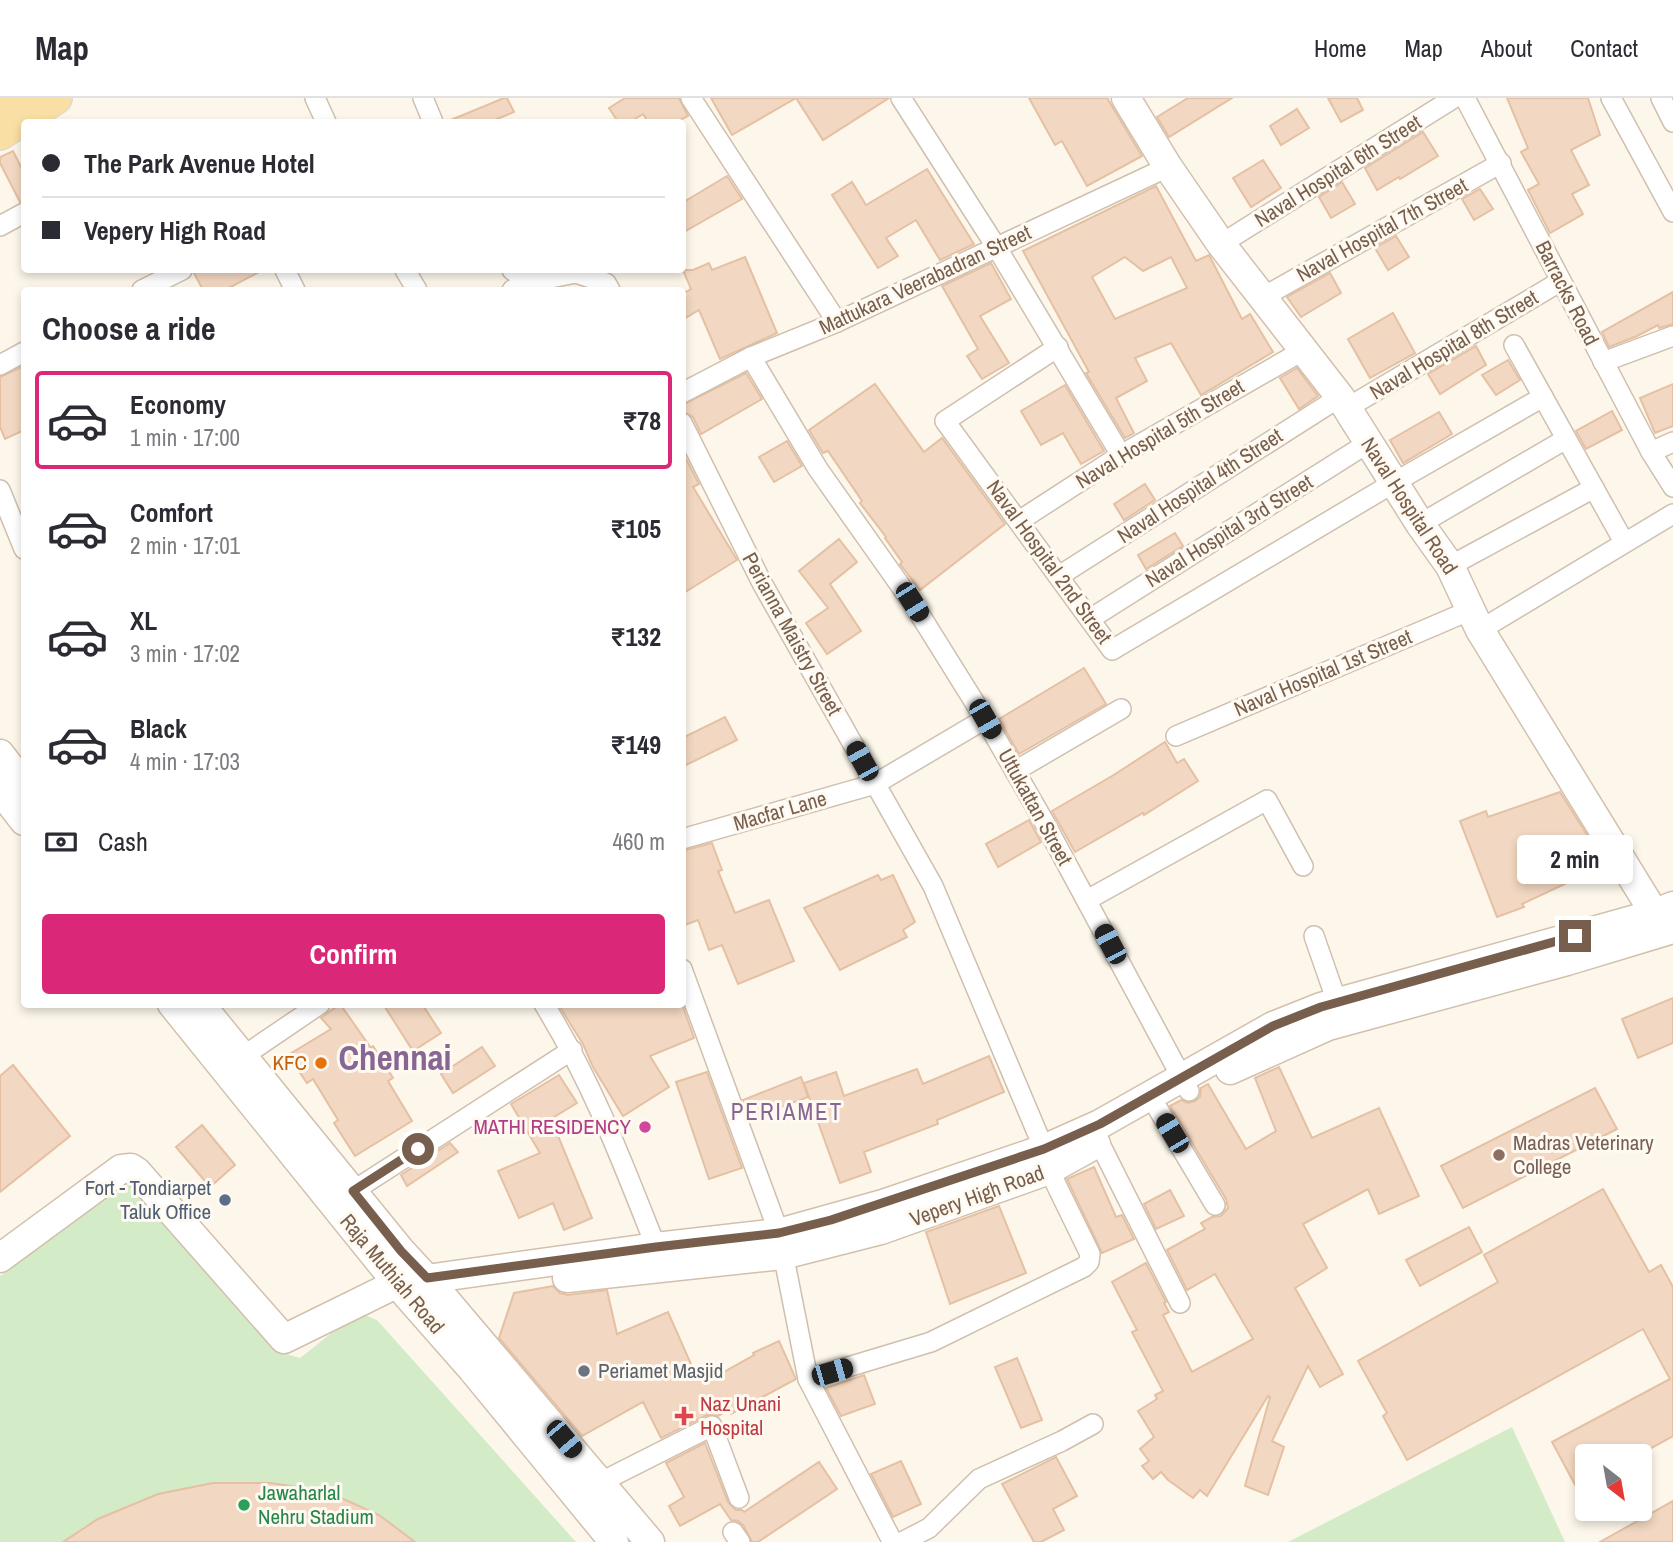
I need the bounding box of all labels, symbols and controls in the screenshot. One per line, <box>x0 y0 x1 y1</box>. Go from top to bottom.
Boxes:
text: Map <box>35 26 89 70</box>
text: Home <box>1314 32 1366 64</box>
text: Map <box>1404 32 1443 64</box>
text: About <box>1481 32 1532 64</box>
text: Contact <box>1570 32 1638 64</box>
street label: Naval Hospital 6th Street <box>1249 107 1427 234</box>
text: The Park Avenue Hotel <box>84 146 315 181</box>
street label: Naval Hospital 7th Street <box>1291 170 1473 289</box>
text: Vepery High Road <box>84 213 266 248</box>
street label: Mattukara Veerabadran Street <box>814 218 1036 341</box>
street label: Barracks Road <box>1529 235 1606 350</box>
street label: Naval Hospital 8th Street <box>1364 283 1543 406</box>
text: Choose a ride <box>42 307 216 350</box>
street label: Naval Hospital 5th Street <box>1070 372 1249 495</box>
text: Economy <box>130 387 226 422</box>
icon: car <box>46 389 109 452</box>
text: ₹78 <box>622 403 661 438</box>
street label: Naval Hospital 4th Street <box>1112 421 1288 550</box>
text: 1 min · 17:00 <box>130 422 240 453</box>
street label: Naval Hospital Road <box>1354 432 1465 580</box>
street label: Naval Hospital 3rd Street <box>1139 467 1318 594</box>
street label: Naval Hospital 2nd Street <box>980 474 1119 650</box>
text: Comfort <box>130 495 213 530</box>
icon: car <box>46 497 109 560</box>
text: ₹105 <box>610 511 661 546</box>
text: 2 min · 17:01 <box>130 530 240 561</box>
street label: Perianna Maistry Street <box>736 547 849 721</box>
car <box>892 579 933 625</box>
text: XL <box>130 603 157 638</box>
icon: car <box>46 605 109 668</box>
text: ₹132 <box>610 619 661 654</box>
street label: Naval Hospital 1st Street <box>1229 622 1416 723</box>
text: 3 min · 17:02 <box>130 638 240 669</box>
car <box>966 696 1005 742</box>
text: Black <box>130 711 187 746</box>
icon: car <box>46 713 109 776</box>
text: ₹149 <box>610 727 661 762</box>
car <box>843 738 882 784</box>
street label: Uttukattan Street <box>991 743 1080 870</box>
text: 4 min · 17:03 <box>130 746 240 777</box>
street label: Macfar Lane <box>730 783 830 838</box>
icon: cash <box>42 823 80 861</box>
text: Cash <box>98 824 148 859</box>
text: 460 m <box>613 826 665 857</box>
callout: 2 min <box>1517 834 1633 884</box>
text: 2 min <box>1550 844 1600 875</box>
button: Confirm <box>42 914 665 994</box>
route end <box>1559 920 1591 952</box>
car <box>1091 921 1130 967</box>
district label: Chennai <box>338 1034 452 1081</box>
place label: KFC <box>273 1048 307 1077</box>
marker: KFC <box>313 1055 329 1071</box>
district label: PERIAMET <box>731 1096 843 1127</box>
car <box>1153 1110 1192 1156</box>
place label: MATHI RESIDENCY <box>473 1112 632 1141</box>
marker: MATHI RESIDENCY <box>637 1119 653 1135</box>
place label: Madras Veterinary College <box>1513 1128 1654 1181</box>
route start <box>402 1133 434 1165</box>
marker: Madras Veterinary College <box>1491 1147 1507 1163</box>
street label: Vepery High Road <box>906 1158 1048 1233</box>
place label: Fort - Tondiarpet Taluk Office <box>85 1173 211 1226</box>
marker: Fort - Tondiarpet Taluk Office <box>217 1192 233 1208</box>
street label: Raja Muthiah Road <box>334 1208 451 1340</box>
place label: Periamet Masjid <box>598 1356 723 1385</box>
car <box>809 1356 856 1388</box>
marker: Periamet Masjid <box>576 1363 592 1379</box>
place label: Naz Unani Hospital <box>700 1389 781 1442</box>
marker: Naz Unani Hospital <box>674 1406 694 1426</box>
car <box>543 1416 586 1462</box>
north arrow <box>1575 1444 1652 1521</box>
map controls <box>1575 1444 1652 1521</box>
place label: Jawaharlal Nehru Stadium <box>258 1478 374 1531</box>
marker: Jawaharlal Nehru Stadium <box>236 1497 252 1513</box>

